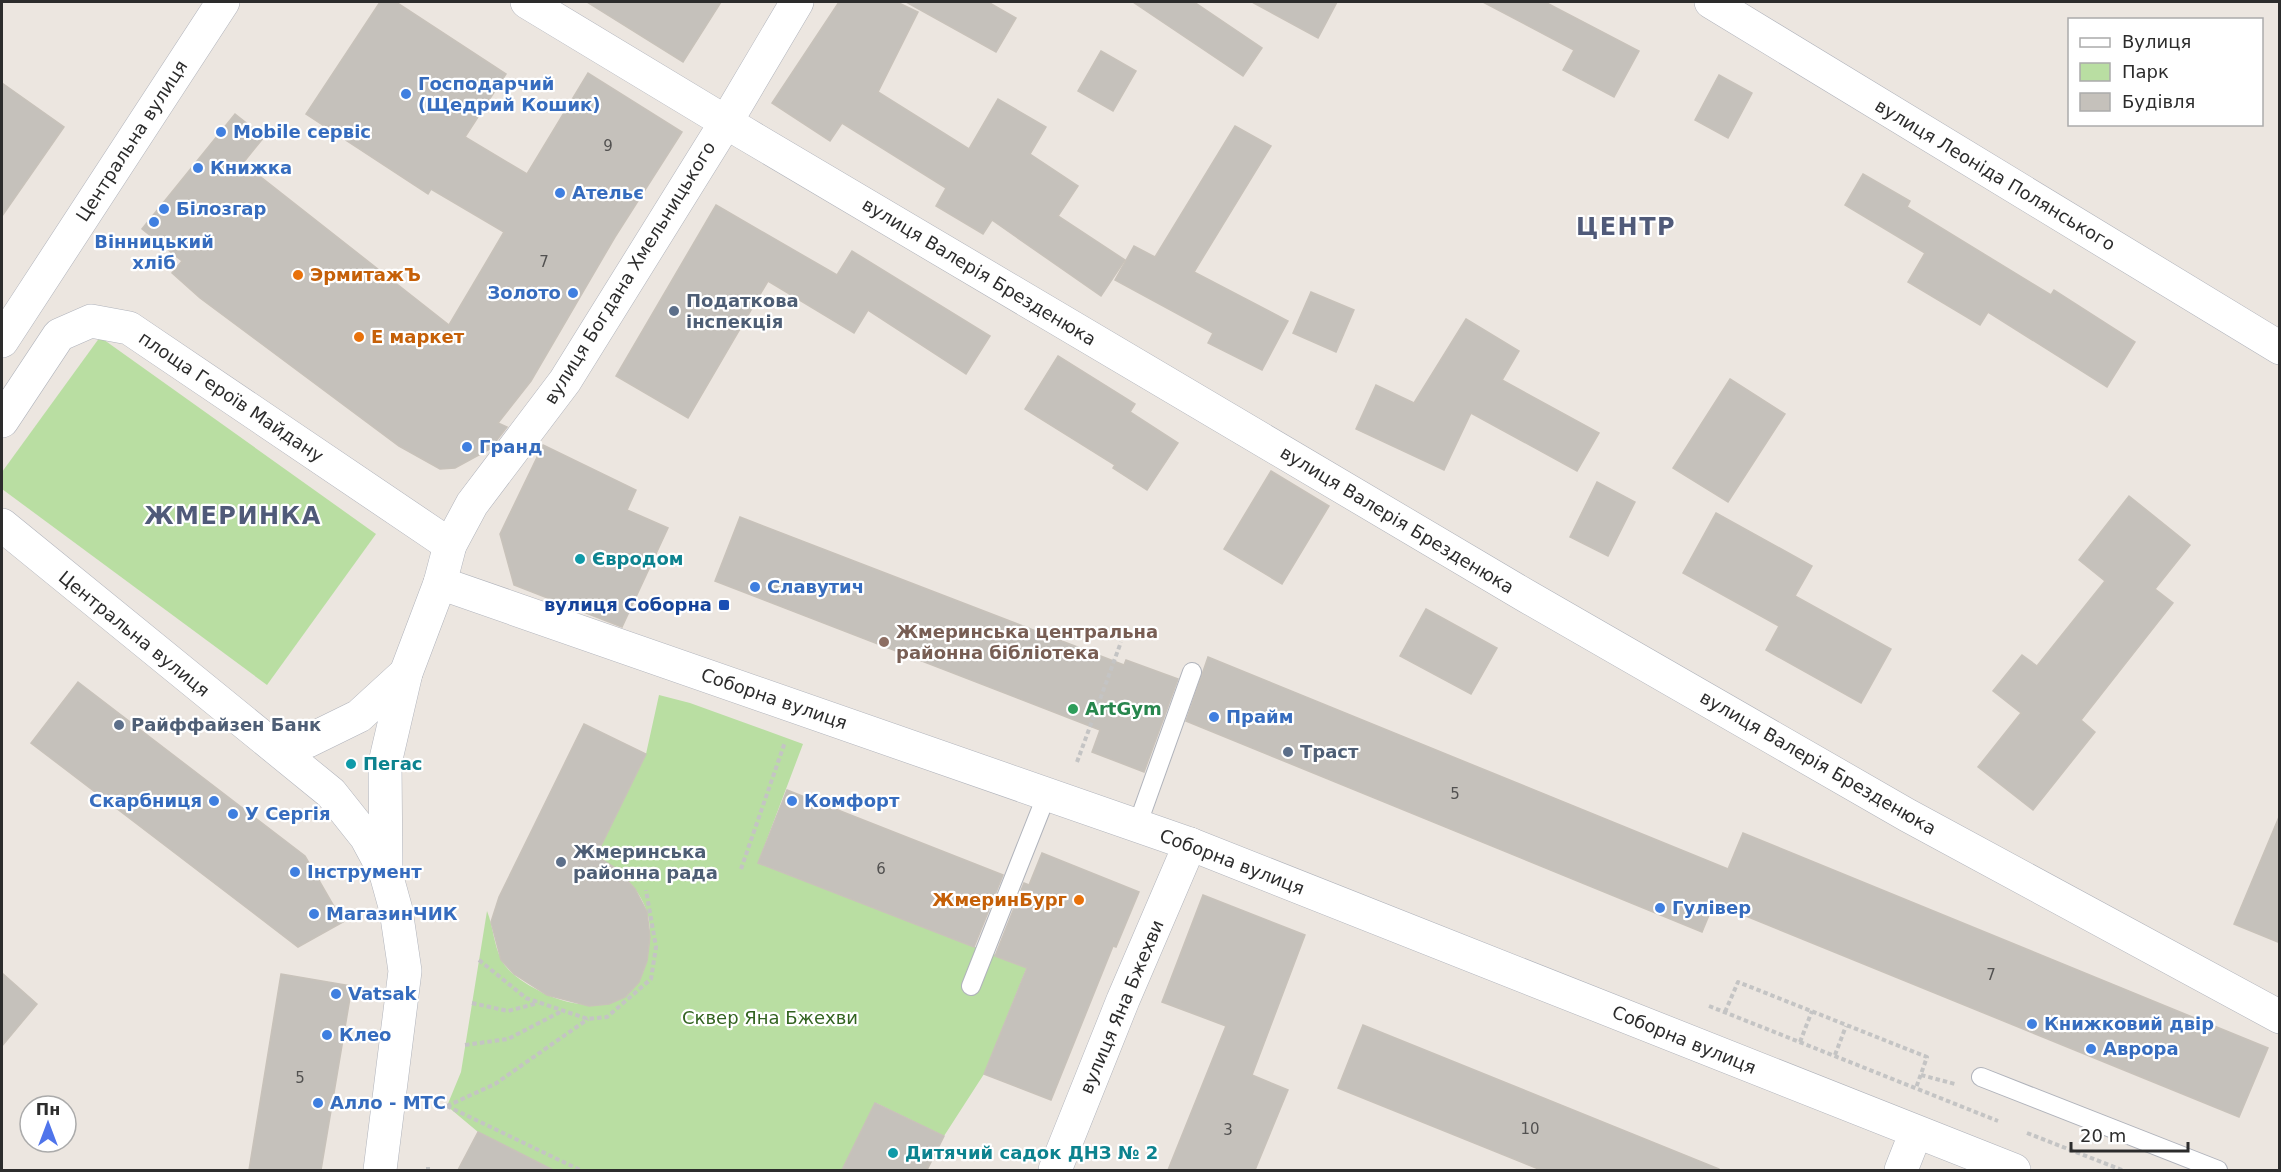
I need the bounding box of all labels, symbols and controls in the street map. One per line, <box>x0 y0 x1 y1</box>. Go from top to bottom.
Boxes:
legend <box>2068 18 2263 126</box>
text: Вулиця <box>2122 31 2191 52</box>
street label: Центральна вулиця <box>72 56 192 225</box>
text: Парк <box>2122 61 2169 82</box>
place label: Господарчий (Щедрий Кошик) <box>418 73 600 115</box>
marker: Господарчий (Щедрий Кошик) <box>399 87 413 101</box>
text: Будівля <box>2122 91 2195 112</box>
street label: вулиця Леоніда Полянського <box>1871 94 2119 255</box>
place label: Mobile сервіс <box>233 121 371 142</box>
marker: Mobile сервіс <box>214 125 228 139</box>
street label: вулиця Богдана Хмельницького <box>540 137 720 408</box>
house number: 9 <box>603 137 613 155</box>
place label: Книжка <box>210 157 292 178</box>
marker: Книжка <box>191 161 205 175</box>
place label: Ательє <box>572 182 644 203</box>
marker: Ательє <box>553 186 567 200</box>
street label: вулиця Валерія Брезденюка <box>859 193 1100 350</box>
place label: Білозгар <box>176 198 266 219</box>
marker: Білозгар <box>157 202 171 216</box>
district label: ЦЕНТР <box>1576 213 1676 241</box>
marker: Вінницький хліб <box>147 215 161 229</box>
place label: Вінницький хліб <box>94 231 214 273</box>
house number: 7 <box>539 253 549 271</box>
place label: ЭрмитажЪ <box>310 264 421 285</box>
marker: ЭрмитажЪ <box>291 268 305 282</box>
place label: Золото <box>487 282 561 303</box>
marker: Золото <box>566 286 580 300</box>
place label: Податкова інспекція <box>686 290 799 332</box>
marker: Податкова інспекція <box>667 304 681 318</box>
place label: E маркет <box>371 326 465 347</box>
street label: площа Героїв Майдану <box>135 327 328 466</box>
marker: E маркет <box>352 330 366 344</box>
place label: Гранд <box>479 436 542 457</box>
marker: Гранд <box>460 440 474 454</box>
street label: вулиця Валерія Брезденюка <box>1277 441 1518 598</box>
district label: ЖМЕРИНКА <box>144 502 322 530</box>
place label: Євродом <box>592 548 683 569</box>
marker: Євродом <box>573 552 587 566</box>
street label: Центральна вулиця <box>55 566 214 701</box>
place label: Славутич <box>767 576 864 597</box>
marker: Славутич <box>748 580 762 594</box>
place label: вулиця Соборна <box>544 594 712 615</box>
marker: вулиця Соборна <box>717 598 731 612</box>
place label: Жмеринська центральна районна бібліотека <box>896 621 1158 663</box>
marker: Жмеринська центральна районна бібліотека <box>877 635 891 649</box>
street label: Соборна вулиця <box>698 664 850 733</box>
street label: вулиця Валерія Брезденюка <box>1697 686 1940 839</box>
place label: ArtGym <box>1085 698 1162 719</box>
marker: ArtGym <box>1066 702 1080 716</box>
place label: Прайм <box>1226 706 1293 727</box>
marker: Прайм <box>1207 710 1221 724</box>
place label: Райффайзен Банк <box>131 714 321 735</box>
marker: Райффайзен Банк <box>112 718 126 732</box>
place label: Траст <box>1300 741 1359 762</box>
marker: Траст <box>1281 745 1295 759</box>
place label: Пегас <box>363 753 423 774</box>
marker: Пегас <box>344 757 358 771</box>
house number: 5 <box>1450 785 1460 803</box>
place label: Скарбниця <box>89 790 202 811</box>
place label: Комфорт <box>804 790 900 811</box>
marker: Скарбниця <box>207 794 221 808</box>
marker: Комфорт <box>785 794 799 808</box>
place label: У Сергія <box>245 803 331 824</box>
marker: У Сергія <box>226 807 240 821</box>
street label: Соборна вулиця <box>1157 824 1307 899</box>
place label: Жмеринська районна рада <box>573 841 718 883</box>
marker: Жмеринська районна рада <box>554 855 568 869</box>
house number: 6 <box>876 860 886 878</box>
place label: Інструмент <box>307 861 422 882</box>
marker: Інструмент <box>288 865 302 879</box>
place label: ЖмеринБург <box>932 889 1067 910</box>
marker: ЖмеринБург <box>1072 893 1086 907</box>
place label: Гулівер <box>1672 897 1751 918</box>
marker: Гулівер <box>1653 901 1667 915</box>
place label: МагазинЧИК <box>326 903 458 924</box>
marker: МагазинЧИК <box>307 907 321 921</box>
street label: вулиця Яна Бжехви <box>1075 917 1168 1097</box>
house number: 7 <box>1986 966 1996 984</box>
place label: Vatsak <box>348 983 418 1004</box>
marker: Vatsak <box>329 987 343 1001</box>
street label: Соборна вулиця <box>1609 1001 1759 1078</box>
park label: Сквер Яна Бжехви <box>682 1007 858 1028</box>
place label: Книжковий двір <box>2044 1013 2214 1034</box>
marker: Книжковий двір <box>2025 1017 2039 1031</box>
place label: Клео <box>339 1024 391 1045</box>
marker: Клео <box>320 1028 334 1042</box>
place label: Аврора <box>2103 1038 2179 1059</box>
marker: Аврора <box>2084 1042 2098 1056</box>
house number: 5 <box>295 1069 305 1087</box>
place label: Алло - МТС <box>330 1092 446 1113</box>
north arrow <box>18 1094 78 1154</box>
marker: Алло - МТС <box>311 1096 325 1110</box>
text: Пн <box>36 1100 60 1119</box>
scale bar <box>2071 1115 2188 1153</box>
house number: 10 <box>1520 1120 1540 1138</box>
house number: 3 <box>1223 1121 1233 1139</box>
text: 20 m <box>2080 1125 2126 1146</box>
place label: Дитячий садок ДНЗ № 2 <box>905 1142 1158 1163</box>
marker: Дитячий садок ДНЗ № 2 <box>886 1146 900 1160</box>

